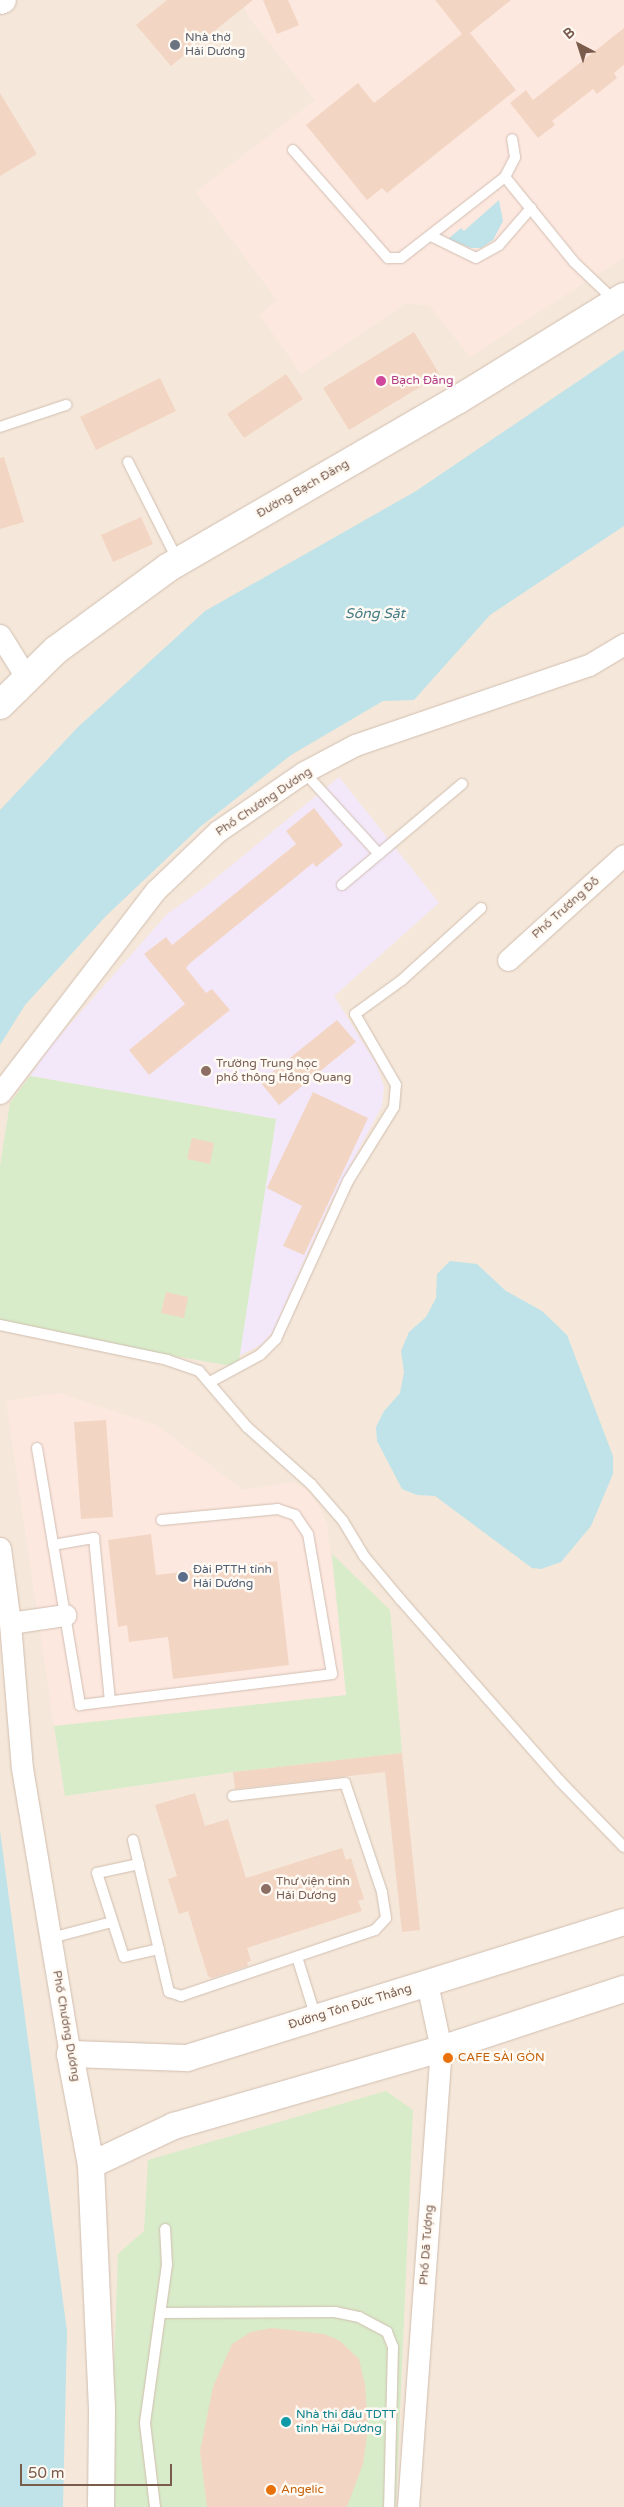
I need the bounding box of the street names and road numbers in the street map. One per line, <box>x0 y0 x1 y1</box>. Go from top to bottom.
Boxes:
street label: Đường Bạch Đằng <box>254 457 352 521</box>
street label: Phố Chương Dương <box>213 765 315 839</box>
street label: Phố Trương Đỗ <box>529 874 603 942</box>
street label: Phố Chương Dương <box>49 1969 83 2083</box>
street label: Đường Tôn Đức Thắng <box>287 1981 413 2033</box>
street label: Phố Dã Tượng <box>417 2204 437 2286</box>

